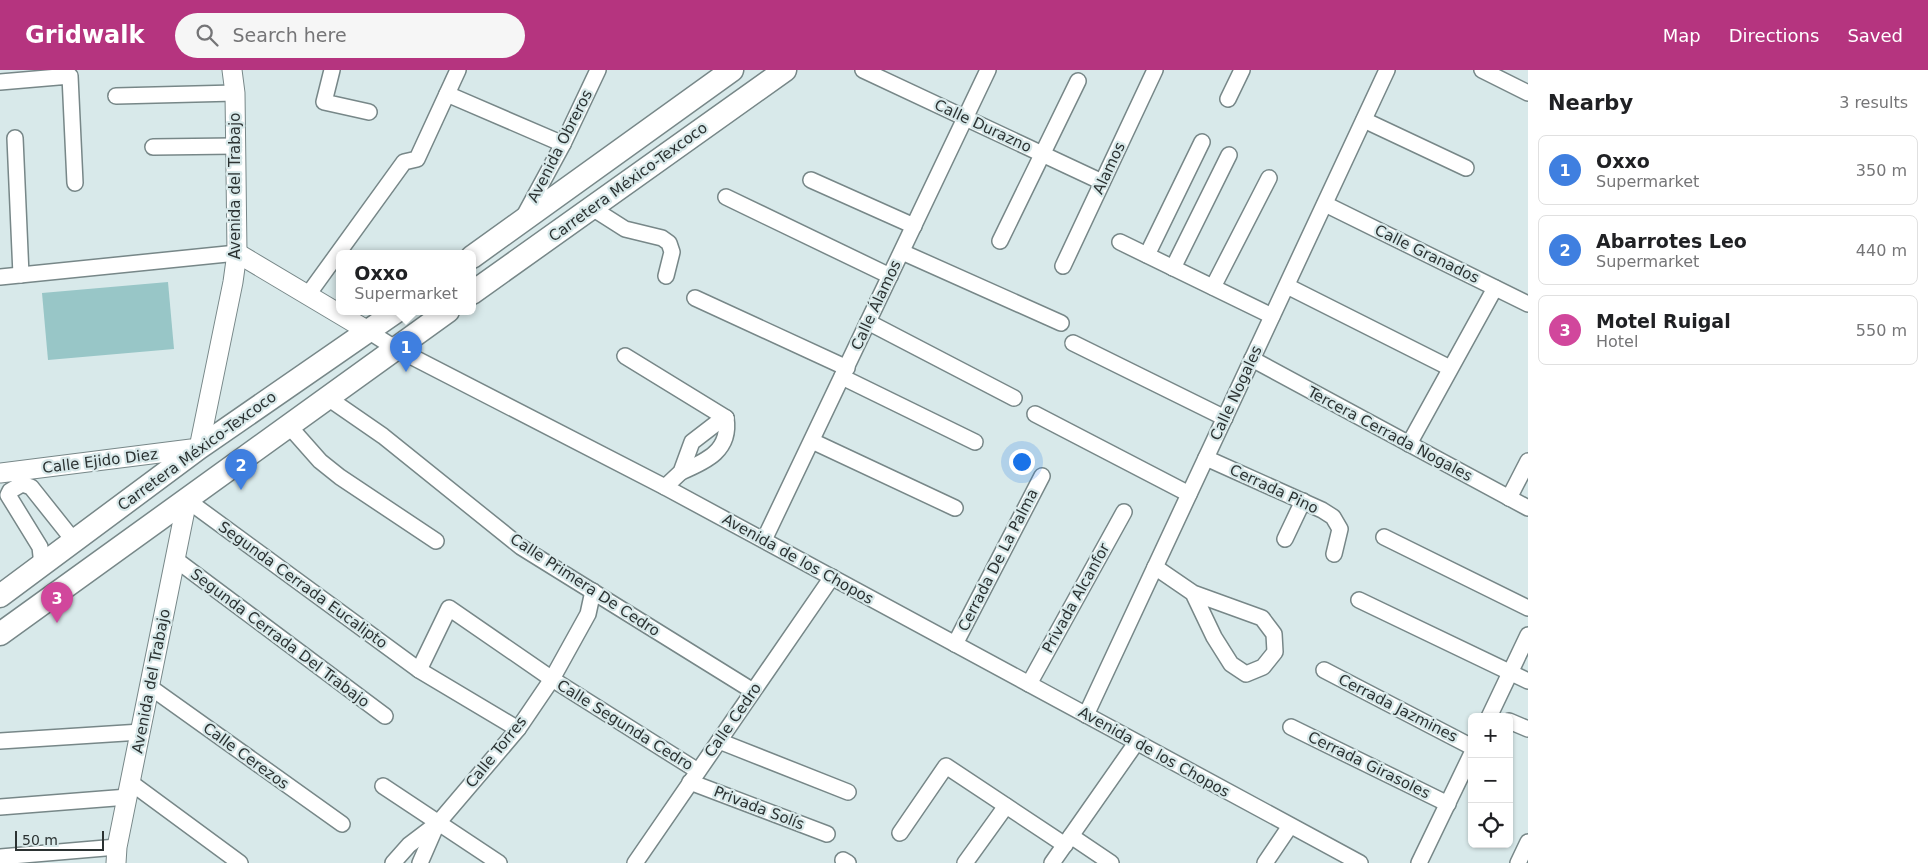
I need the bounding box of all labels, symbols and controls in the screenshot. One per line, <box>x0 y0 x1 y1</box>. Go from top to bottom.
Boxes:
search box <box>175 13 525 58</box>
text: Gridwalk <box>25 21 145 49</box>
icon: search <box>193 21 221 49</box>
text: Search here <box>233 24 347 46</box>
text: Map <box>1663 25 1701 46</box>
text: Directions <box>1729 25 1819 46</box>
text: Saved <box>1847 25 1903 46</box>
street label: Avenida Obreros <box>524 87 596 205</box>
text: Nearby <box>1548 91 1633 115</box>
text: 3 results <box>1839 93 1908 112</box>
street label: Calle Durazno <box>932 96 1034 156</box>
street label: Avenida del Trabajo <box>226 113 244 259</box>
street label: Carretera México-Texcoco <box>545 118 711 246</box>
street label: Alamos <box>1089 139 1129 197</box>
text: Oxxo <box>1596 150 1650 172</box>
text: 1 <box>1559 161 1571 180</box>
text: 350 m <box>1856 161 1907 180</box>
text: Supermarket <box>1596 172 1699 191</box>
street label: Calle Granados <box>1372 221 1482 287</box>
text: Abarrotes Leo <box>1596 230 1747 252</box>
text: 2 <box>1559 241 1571 260</box>
text: 440 m <box>1856 241 1907 260</box>
popup <box>336 250 476 315</box>
text: Supermarket <box>1596 252 1699 271</box>
street label: Calle Álamos <box>846 257 905 353</box>
text: Oxxo <box>354 262 408 284</box>
text: Supermarket <box>354 284 458 303</box>
text: Motel Ruigal <box>1596 310 1731 332</box>
text: 3 <box>1559 321 1571 340</box>
text: 550 m <box>1856 321 1907 340</box>
pin: 1 <box>390 331 422 372</box>
text: Hotel <box>1596 332 1638 351</box>
street label: Calle Nogales <box>1206 343 1266 443</box>
street label: Tercera Cerrada Nogales <box>1304 382 1476 485</box>
street label: Carretera México-Texcoco <box>114 387 280 515</box>
street label: Calle Ejido Diez <box>41 445 159 477</box>
pin: 2 <box>225 449 257 490</box>
your location <box>1009 449 1035 475</box>
street label: Cerrada Pino <box>1227 461 1321 517</box>
street label: Cerrada De La Palma <box>954 486 1042 634</box>
street label: Avenida de los Chopos <box>719 510 877 608</box>
street label: Segunda Cerrada Eucalipto <box>215 518 391 652</box>
street label: Calle Primera De Cedro <box>507 530 663 640</box>
street label: Privada Alcanfor <box>1038 539 1114 656</box>
street label: Segunda Cerrada Del Trabajo <box>187 565 373 711</box>
pin: 3 <box>41 582 73 623</box>
street label: Avenida del Trabajo <box>128 607 174 755</box>
street label: Cerrada Jazmines <box>1335 670 1461 746</box>
street label: Calle Segunda Cedro <box>554 676 696 774</box>
street label: Calle Cedro <box>701 680 765 760</box>
street label: Avenida de los Chopos <box>1075 703 1233 801</box>
street label: Calle Torres <box>462 713 530 791</box>
map controls <box>1468 713 1513 848</box>
button: + <box>1468 713 1513 758</box>
street label: Calle Cerezos <box>200 719 293 793</box>
street label: Cerrada Girasoles <box>1305 728 1433 802</box>
button: − <box>1468 758 1513 803</box>
street label: Privada Solís <box>711 782 807 834</box>
button: locate <box>1468 803 1513 848</box>
scale bar <box>15 828 104 851</box>
text: 50 m <box>22 832 58 848</box>

